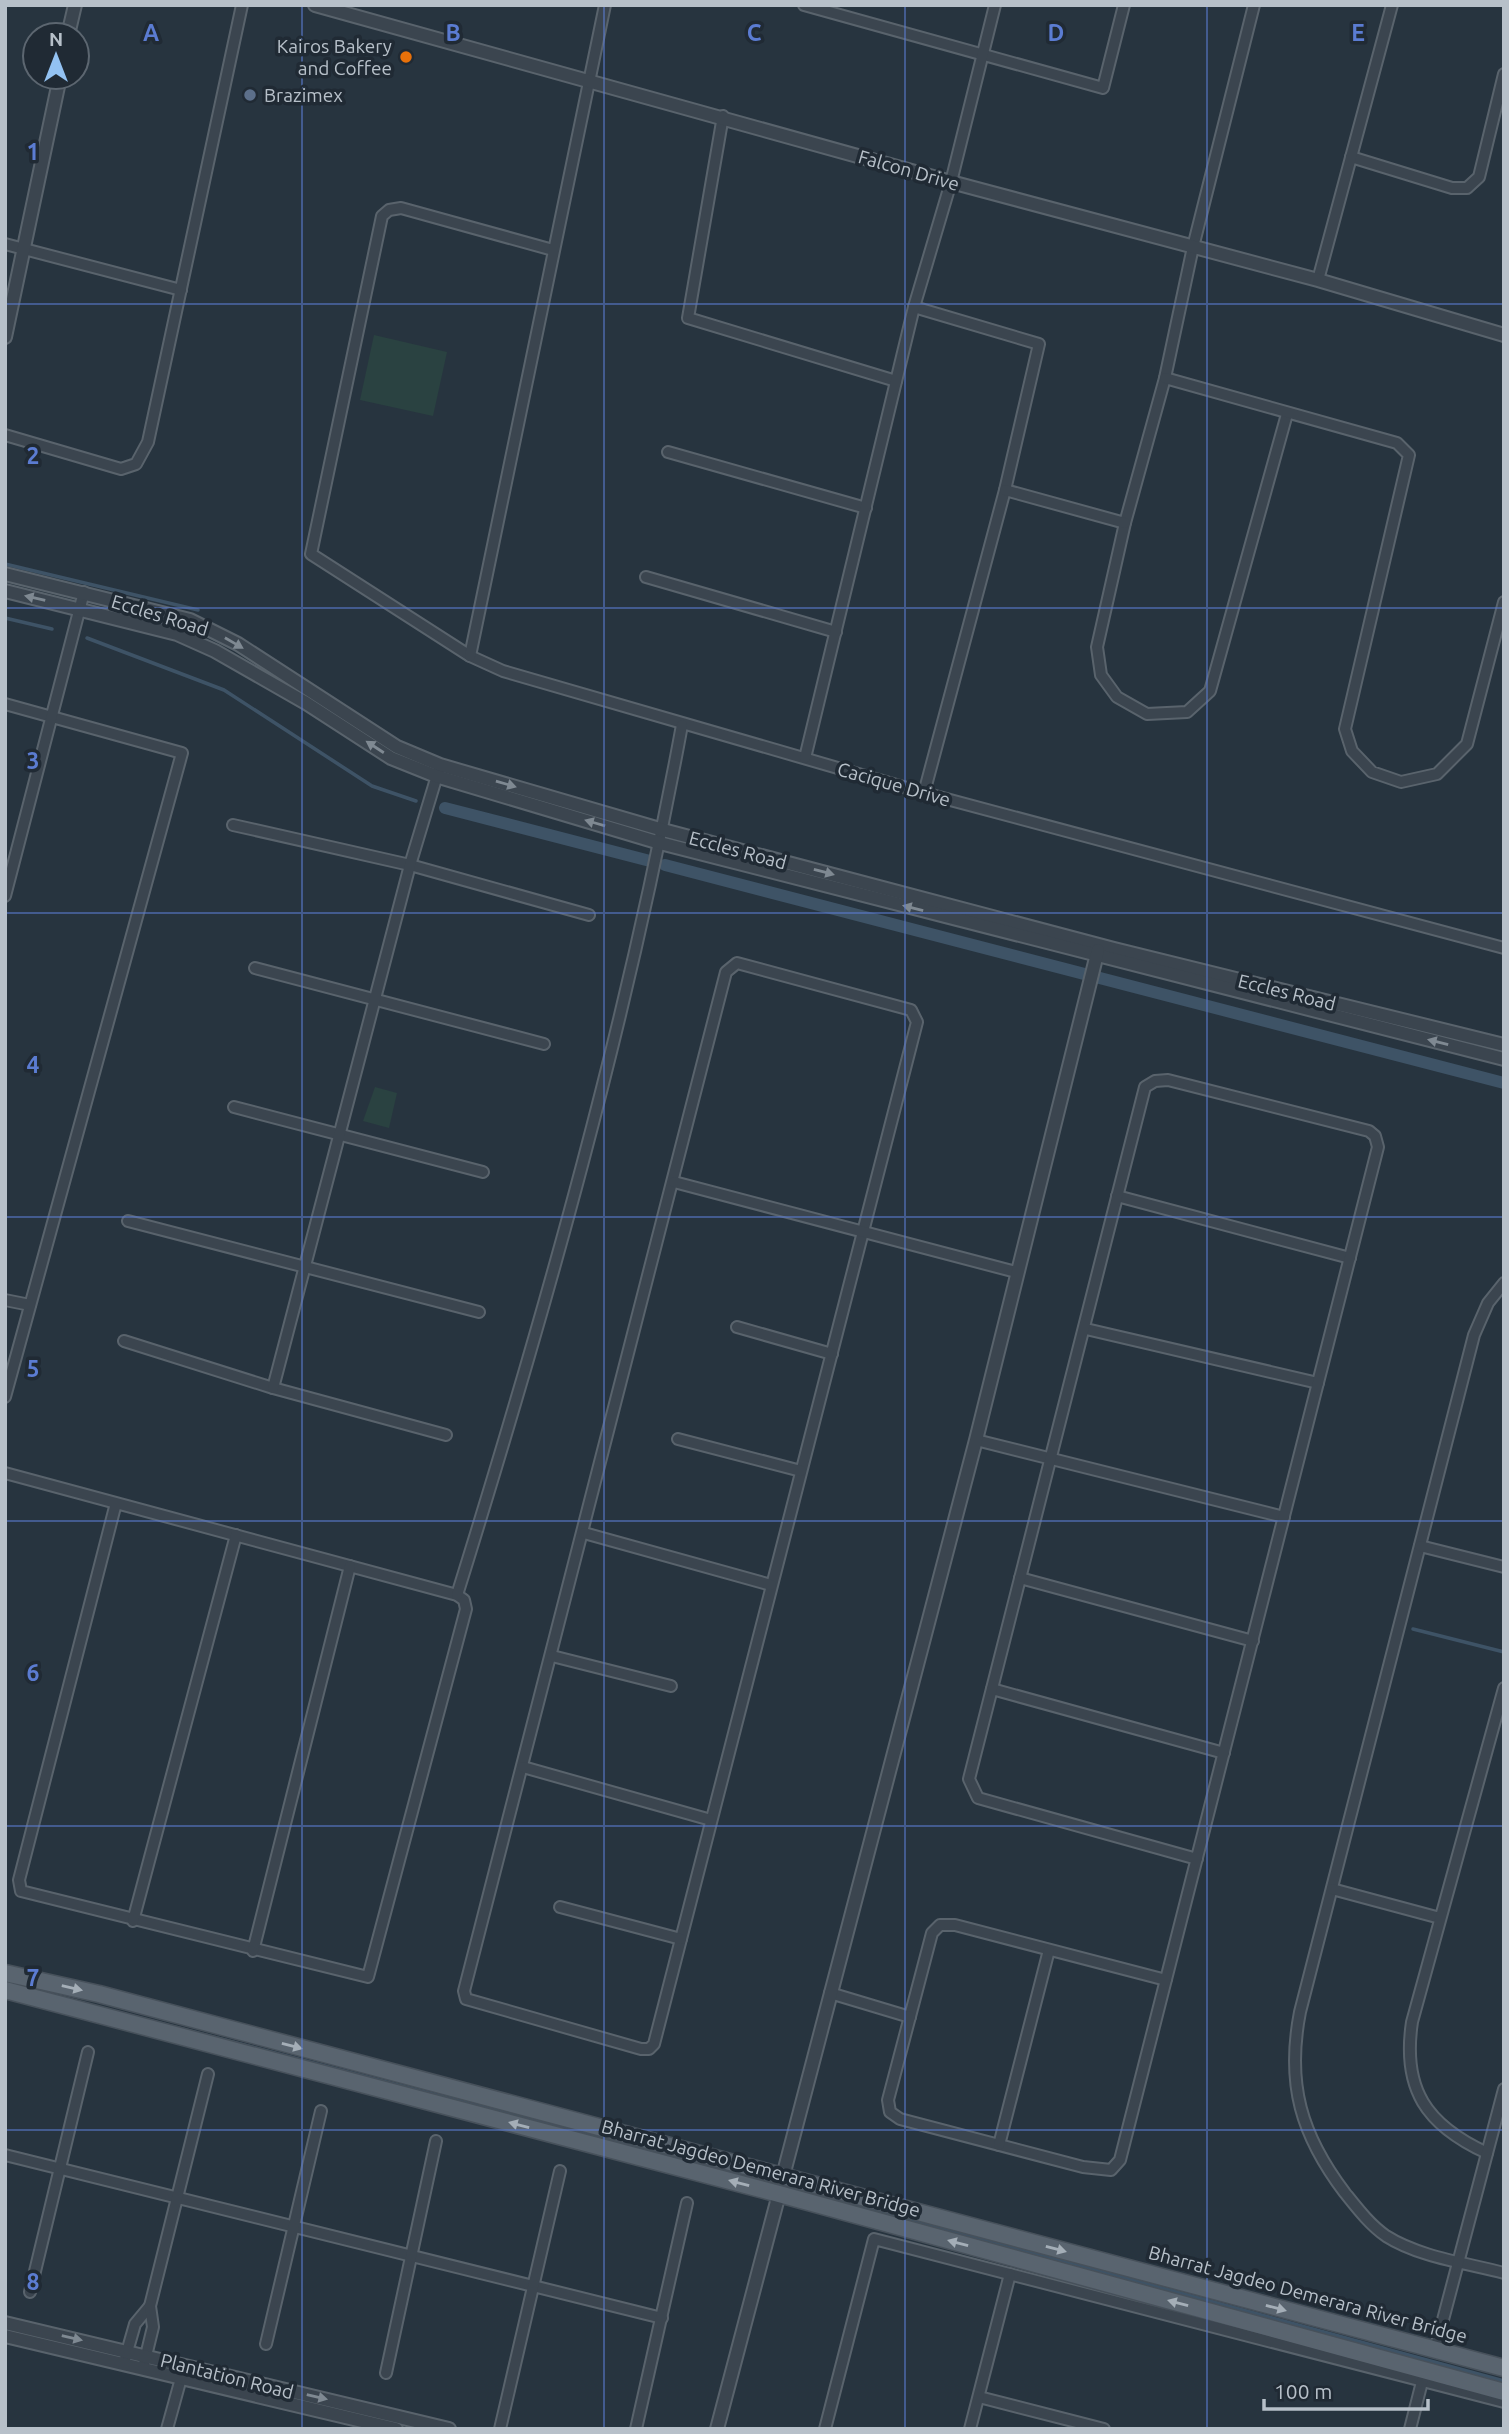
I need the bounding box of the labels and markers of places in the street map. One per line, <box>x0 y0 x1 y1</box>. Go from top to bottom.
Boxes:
place label: Kairos Bakery and Coffee <box>277 35 392 79</box>
marker: Kairos Bakery and Coffee <box>398 49 414 65</box>
place label: Brazimex <box>264 84 343 106</box>
marker: Brazimex <box>242 87 258 103</box>

